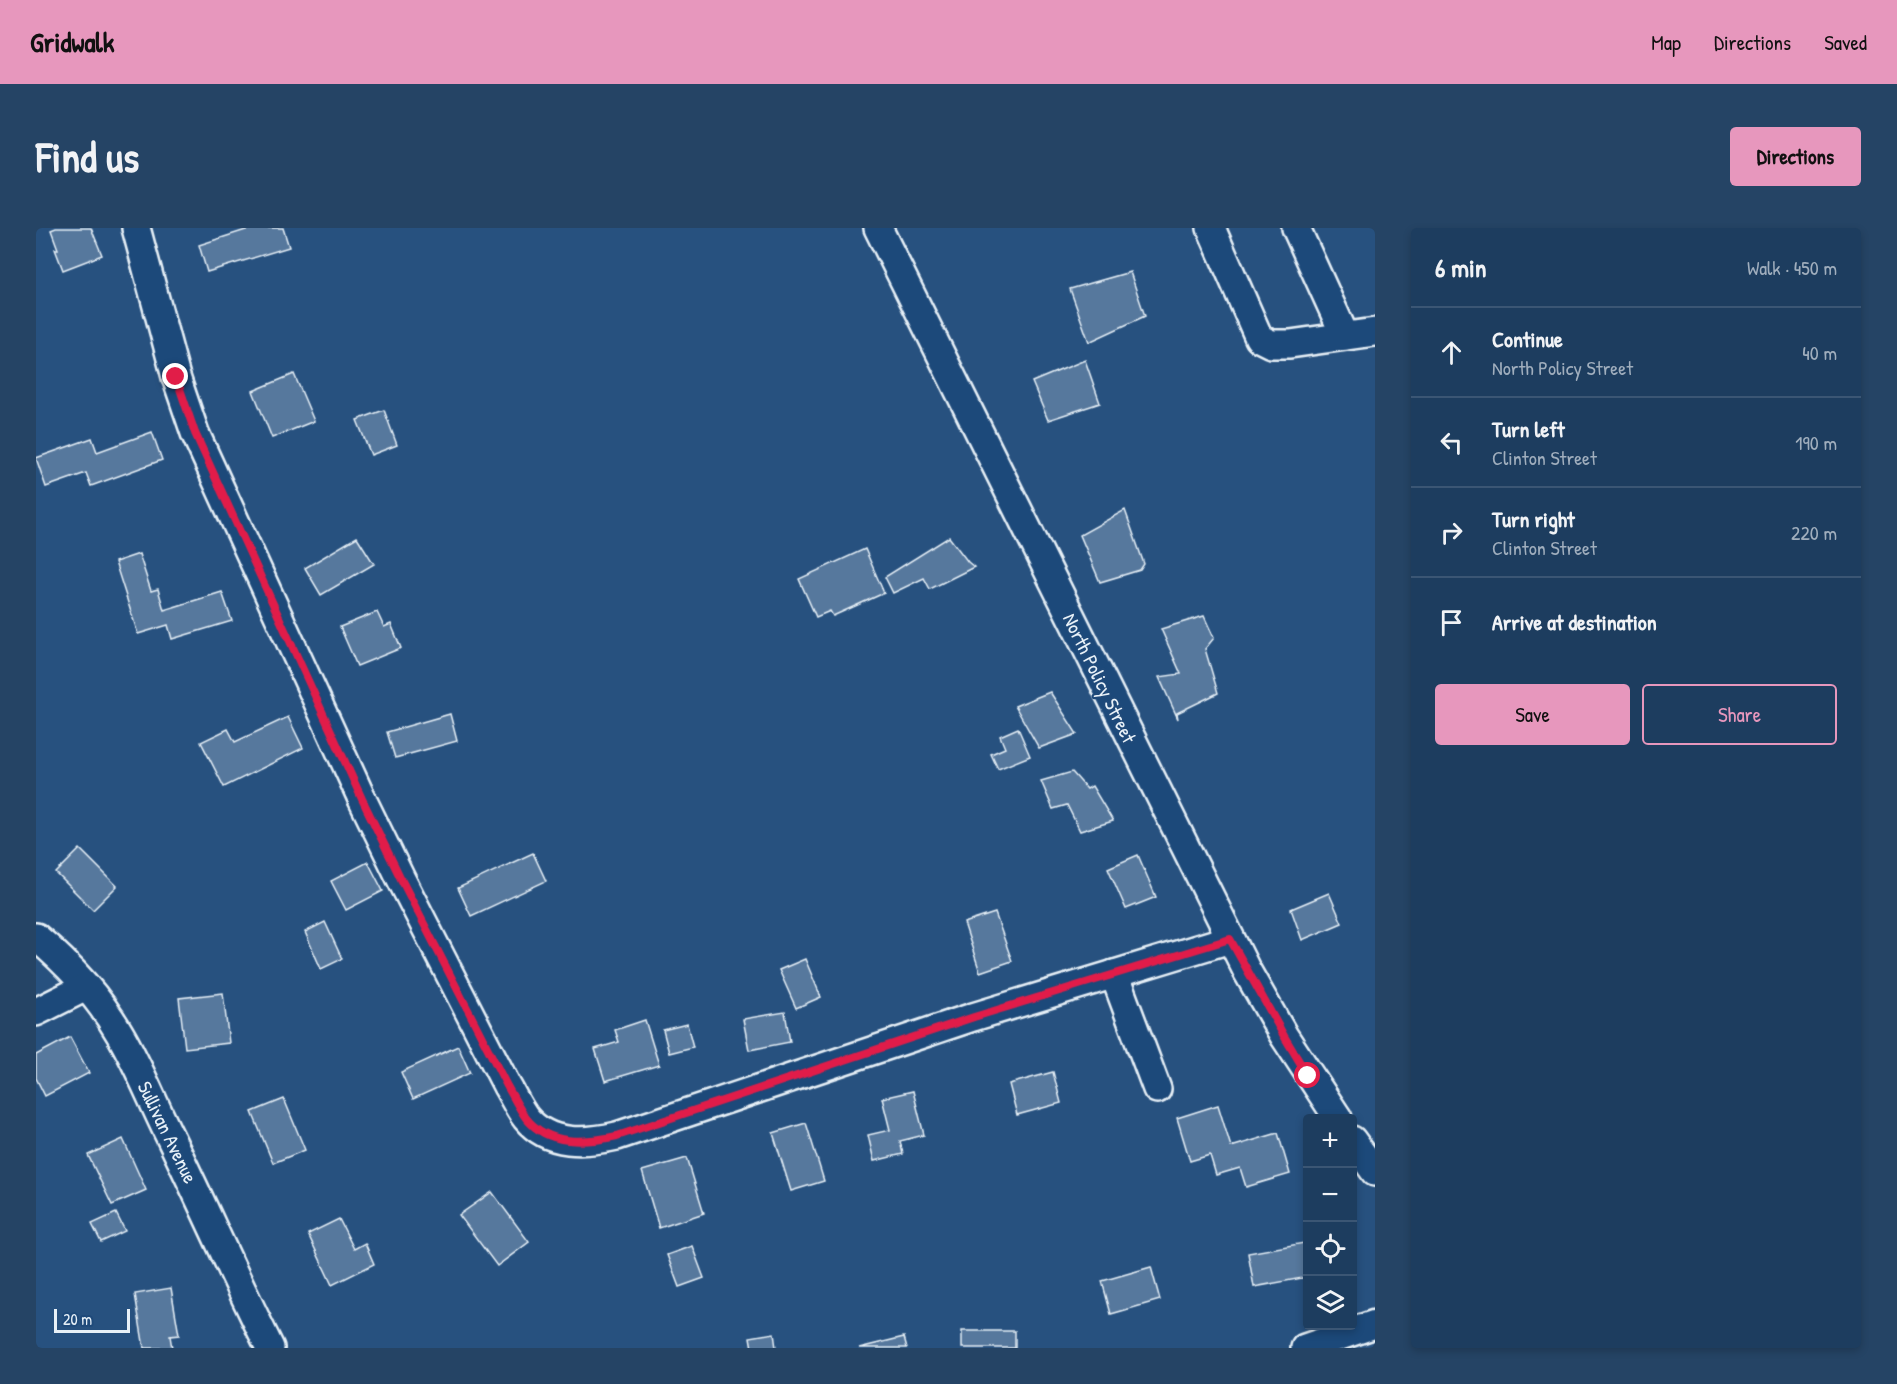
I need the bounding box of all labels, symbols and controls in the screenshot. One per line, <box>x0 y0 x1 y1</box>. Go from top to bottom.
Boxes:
text: Gridwalk <box>30 23 114 61</box>
text: Map <box>1651 28 1681 57</box>
text: Directions <box>1714 28 1791 57</box>
text: Saved <box>1824 28 1867 57</box>
button: Directions <box>1730 127 1861 186</box>
text: Find us <box>36 128 139 185</box>
text: 6 min <box>1435 250 1487 285</box>
text: Walk · 450 m <box>1747 254 1837 281</box>
text: Continue <box>1492 324 1563 354</box>
icon: ahead <box>1435 336 1468 369</box>
text: 40 m <box>1802 339 1837 366</box>
text: North Policy Street <box>1492 354 1633 381</box>
route end <box>162 363 188 389</box>
text: Turn left <box>1492 414 1565 444</box>
icon: left <box>1435 426 1468 459</box>
text: 190 m <box>1795 429 1837 456</box>
text: Clinton Street <box>1492 444 1597 471</box>
text: Turn right <box>1492 504 1575 534</box>
icon: right <box>1435 516 1468 549</box>
text: 220 m <box>1791 519 1837 546</box>
text: Clinton Street <box>1492 534 1597 561</box>
icon: arrive <box>1435 606 1468 639</box>
text: Arrive at destination <box>1492 607 1657 637</box>
street label: North Policy Street <box>1057 609 1144 748</box>
button: Save <box>1435 684 1630 745</box>
button: Share <box>1642 684 1837 745</box>
route start <box>1294 1062 1320 1088</box>
street label: Sullivan Avenue <box>132 1076 204 1188</box>
map controls <box>1303 1114 1357 1330</box>
button: + <box>1303 1114 1357 1168</box>
button: − <box>1303 1168 1357 1222</box>
button: locate <box>1303 1222 1357 1276</box>
button: layers <box>1303 1276 1357 1330</box>
scale bar <box>54 1306 130 1334</box>
text: 20 m <box>63 1308 92 1330</box>

